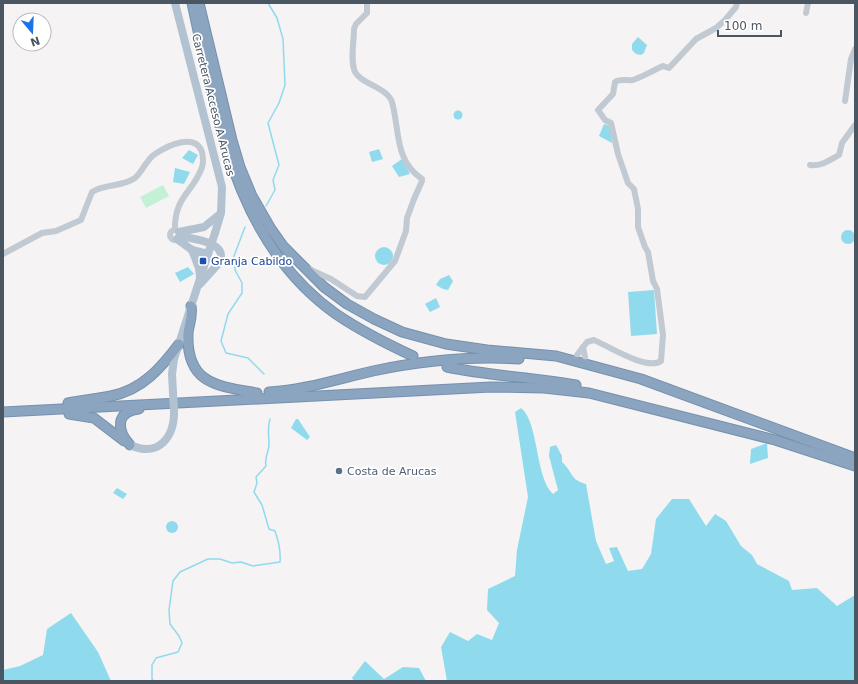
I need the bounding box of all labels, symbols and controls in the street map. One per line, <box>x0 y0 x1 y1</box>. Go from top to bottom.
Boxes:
north arrow <box>12 12 52 52</box>
scale bar <box>718 12 781 38</box>
text: 100 m <box>724 19 762 33</box>
street label: Carretera Acceso A Arucas <box>189 32 237 178</box>
text: N <box>29 33 42 49</box>
place label: Granja Cabildo <box>211 255 293 268</box>
marker: Granja Cabildo <box>198 256 208 266</box>
place label: Costa de Arucas <box>347 465 437 478</box>
marker: Costa de Arucas <box>334 466 344 476</box>

